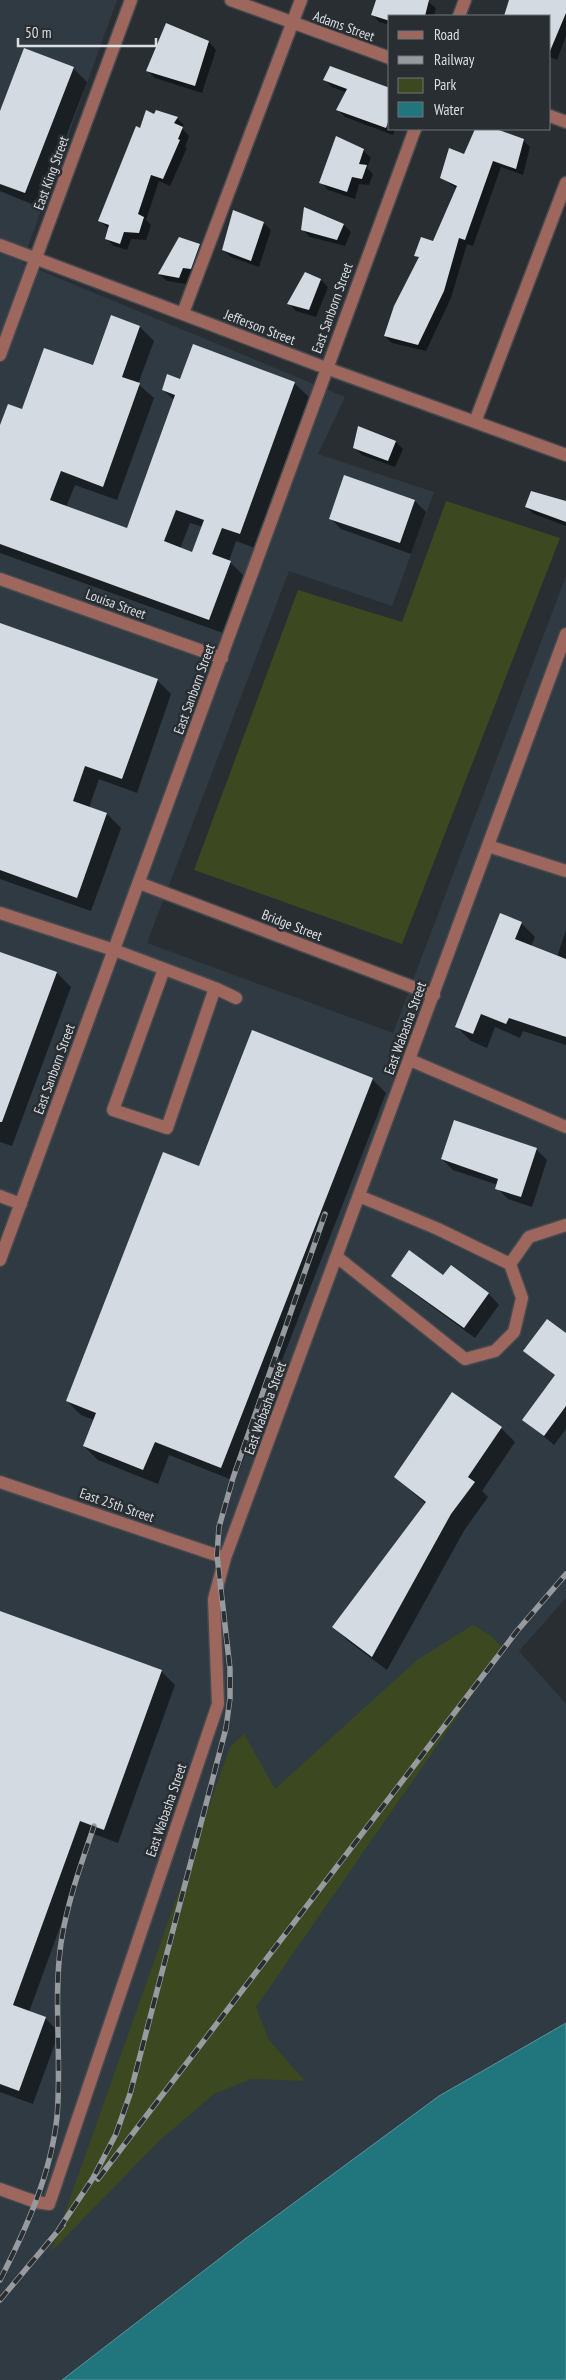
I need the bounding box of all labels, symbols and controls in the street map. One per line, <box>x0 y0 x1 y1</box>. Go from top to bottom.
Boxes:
street label: Adams Street <box>311 7 377 45</box>
scale bar <box>18 15 155 47</box>
legend <box>388 15 551 130</box>
text: 50 m <box>25 23 51 42</box>
text: Road <box>434 25 460 44</box>
text: Railway <box>434 50 475 69</box>
text: Park <box>434 75 456 94</box>
text: Water <box>434 100 465 119</box>
street label: East King Street <box>29 133 73 212</box>
street label: East Sanborn Street <box>307 260 357 356</box>
street label: Jefferson Street <box>221 305 298 349</box>
street label: Louisa Street <box>83 585 149 623</box>
street label: East Sanborn Street <box>169 641 219 737</box>
street label: Bridge Street <box>259 905 325 945</box>
street label: East Wabasha Street <box>380 979 430 1077</box>
street label: East Sanborn Street <box>29 1021 79 1117</box>
street label: East Wabasha Street <box>240 1359 290 1457</box>
street label: East 25th Street <box>77 1484 157 1526</box>
street label: East Wabasha Street <box>142 1761 190 1859</box>

